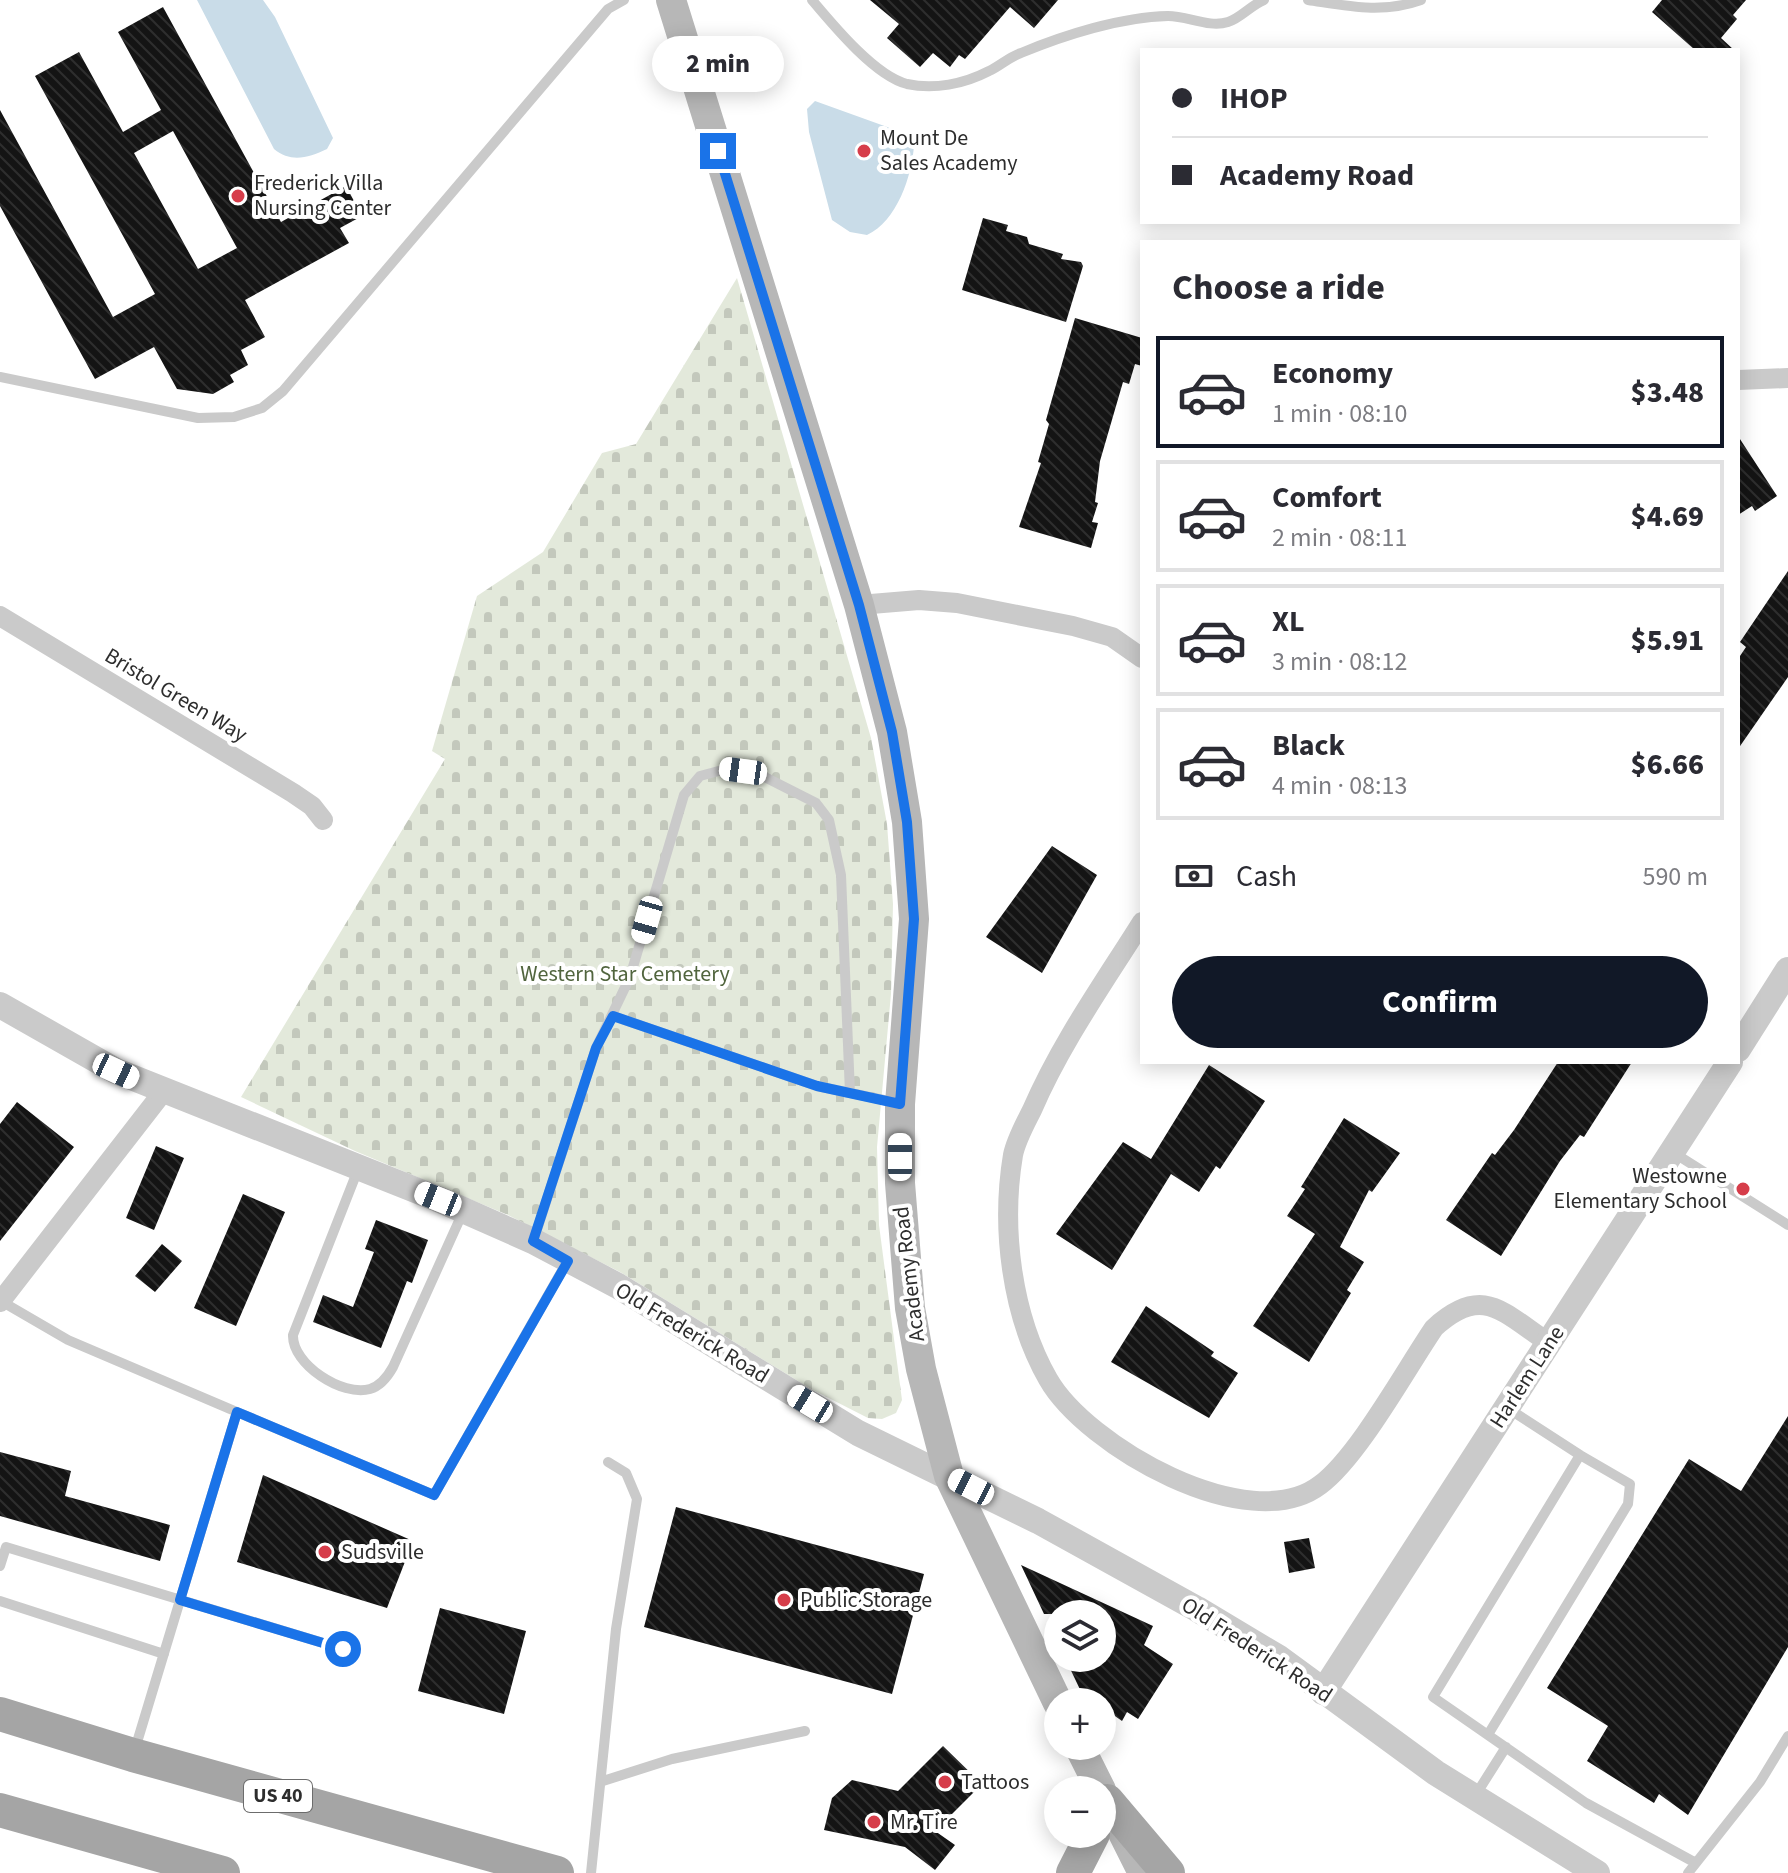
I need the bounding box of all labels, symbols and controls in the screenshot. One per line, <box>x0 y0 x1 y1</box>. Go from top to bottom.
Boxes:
callout: 2 min <box>652 35 784 91</box>
text: 2 min <box>686 45 750 82</box>
text: IHOP <box>1220 77 1288 120</box>
place label: Mount De Sales Academy <box>880 122 1018 179</box>
route end <box>700 133 736 169</box>
marker: Mount De Sales Academy <box>855 142 873 160</box>
text: Academy Road <box>1220 154 1414 197</box>
place label: Frederick Villa Nursing Center <box>254 167 391 224</box>
marker: Frederick Villa Nursing Center <box>229 187 247 205</box>
text: Choose a ride <box>1172 262 1385 313</box>
text: Economy <box>1272 352 1393 395</box>
icon: car <box>1176 356 1248 428</box>
text: $3.48 <box>1631 371 1704 414</box>
text: 1 min · 08:10 <box>1272 395 1407 432</box>
text: Comfort <box>1272 476 1382 519</box>
icon: car <box>1176 480 1248 552</box>
text: $4.69 <box>1631 495 1704 538</box>
text: 2 min · 08:11 <box>1272 519 1407 556</box>
text: XL <box>1272 600 1305 643</box>
icon: car <box>1176 604 1248 676</box>
text: $5.91 <box>1631 619 1704 662</box>
street label: Bristol Green Way <box>99 640 254 751</box>
text: 3 min · 08:12 <box>1272 643 1407 680</box>
text: Black <box>1272 724 1345 767</box>
icon: car <box>1176 728 1248 800</box>
text: $6.66 <box>1631 743 1704 786</box>
car <box>718 756 768 786</box>
text: 4 min · 08:13 <box>1272 767 1407 804</box>
icon: cash <box>1172 854 1216 898</box>
text: Cash <box>1236 855 1297 898</box>
text: 590 m <box>1642 858 1708 895</box>
car <box>629 894 665 946</box>
button: Confirm <box>1172 956 1708 1048</box>
park label: Western Star Cemetery <box>520 958 730 990</box>
car <box>89 1050 143 1092</box>
car <box>888 1133 912 1181</box>
place label: Westowne Elementary School <box>1554 1160 1727 1217</box>
car <box>411 1179 465 1219</box>
marker: Westowne Elementary School <box>1734 1180 1752 1198</box>
street label: Academy Road <box>885 1205 933 1343</box>
street label: Old Frederick Road <box>609 1274 775 1392</box>
street label: Harlem Lane <box>1482 1319 1572 1435</box>
car <box>783 1381 837 1427</box>
car <box>944 1465 998 1509</box>
place label: Sudsville <box>341 1536 424 1568</box>
marker: Sudsville <box>316 1543 334 1561</box>
place label: Public Storage <box>800 1584 932 1616</box>
street label: Old Frederick Road <box>1175 1589 1339 1711</box>
marker: Public Storage <box>775 1591 793 1609</box>
map controls <box>1044 1600 1116 1848</box>
button: layers <box>1044 1600 1116 1672</box>
route start <box>325 1631 361 1667</box>
button: + <box>1044 1688 1116 1760</box>
place label: Tattoos <box>961 1766 1029 1798</box>
marker: Tattoos <box>936 1773 954 1791</box>
button: − <box>1044 1776 1116 1848</box>
road number: US 40 <box>244 1780 312 1812</box>
place label: Mr. Tire <box>890 1806 958 1838</box>
marker: Mr. Tire <box>865 1813 883 1831</box>

